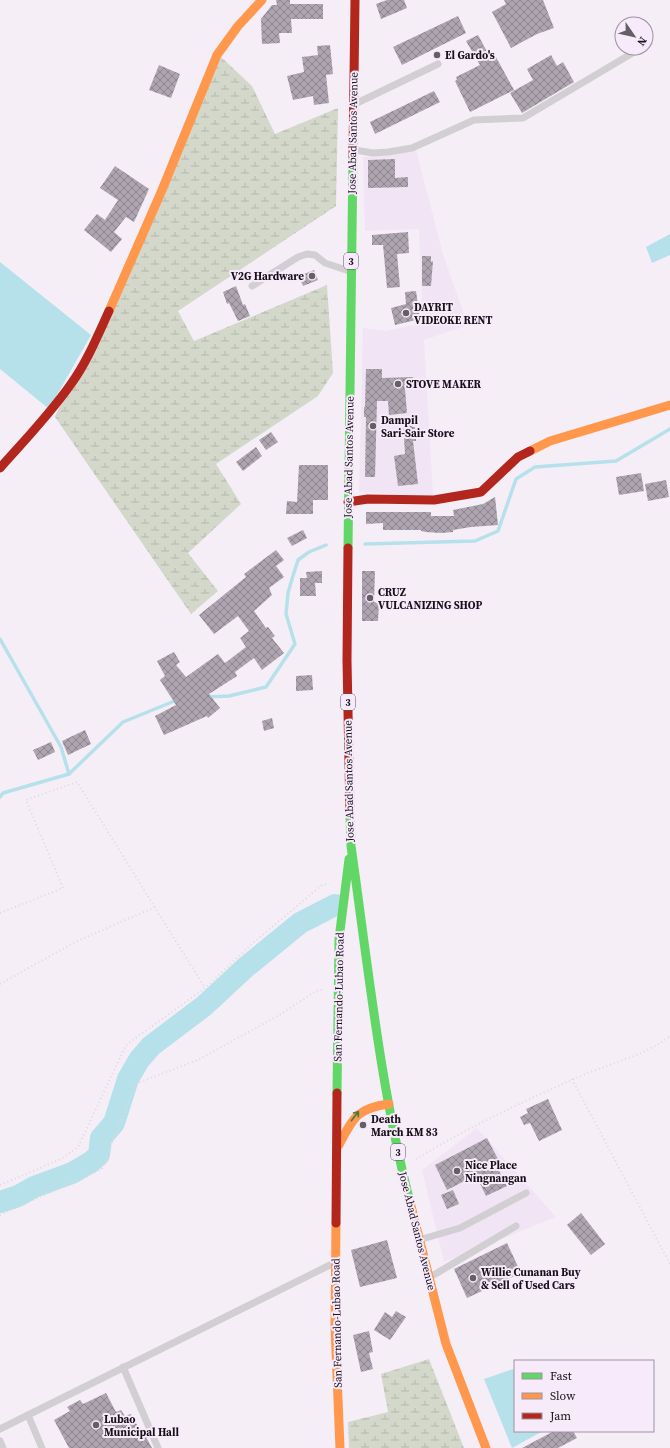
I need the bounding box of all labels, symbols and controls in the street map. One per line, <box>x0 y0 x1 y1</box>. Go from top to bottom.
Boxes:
north arrow <box>614 16 654 56</box>
text: N <box>633 34 650 49</box>
place label: El Gardo's <box>445 48 495 63</box>
marker: El Gardo's <box>432 50 442 60</box>
street label: Jose Abad Santos Avenue <box>344 72 362 195</box>
road number: 3 <box>344 253 358 269</box>
place label: V2G Hardware <box>231 269 304 284</box>
marker: V2G Hardware <box>307 271 317 281</box>
place label: DAYRIT VIDEOKE RENT <box>414 300 493 328</box>
marker: DAYRIT VIDEOKE RENT <box>401 308 411 318</box>
place label: STOVE MAKER <box>406 377 482 392</box>
marker: STOVE MAKER <box>393 379 403 389</box>
street label: Jose Abad Santos Avenue <box>340 396 358 519</box>
place label: Dampil Sari-Sair Store <box>381 413 455 441</box>
marker: Dampil Sari-Sair Store <box>368 421 378 431</box>
place label: CRUZ VULCANIZING SHOP <box>378 585 482 613</box>
marker: CRUZ VULCANIZING SHOP <box>365 593 375 603</box>
road number: 3 <box>341 694 355 710</box>
street label: Jose Abad Santos Avenue <box>340 720 358 843</box>
street label: San Fernando-Lubao Road <box>330 931 348 1062</box>
one-way arrow <box>351 1111 359 1122</box>
place label: Death March KM 83 <box>371 1112 438 1140</box>
marker: Death March KM 83 <box>358 1120 368 1130</box>
road number: 3 <box>391 1144 405 1160</box>
place label: Nice Place Ningnangan <box>465 1158 527 1186</box>
marker: Nice Place Ningnangan <box>452 1166 462 1176</box>
street label: Jose Abad Santos Avenue <box>395 1169 439 1292</box>
street label: San Fernando-Lubao Road <box>328 1257 346 1388</box>
place label: Willie Cunanan Buy & Sell of Used Cars <box>481 1265 581 1293</box>
marker: Willie Cunanan Buy & Sell of Used Cars <box>468 1273 478 1283</box>
legend <box>514 1360 654 1432</box>
text: Fast <box>550 1368 572 1384</box>
text: Slow <box>550 1388 576 1404</box>
text: Jam <box>549 1408 571 1424</box>
place label: Lubao Municipal Hall <box>104 1412 179 1440</box>
marker: Lubao Municipal Hall <box>91 1420 101 1430</box>

